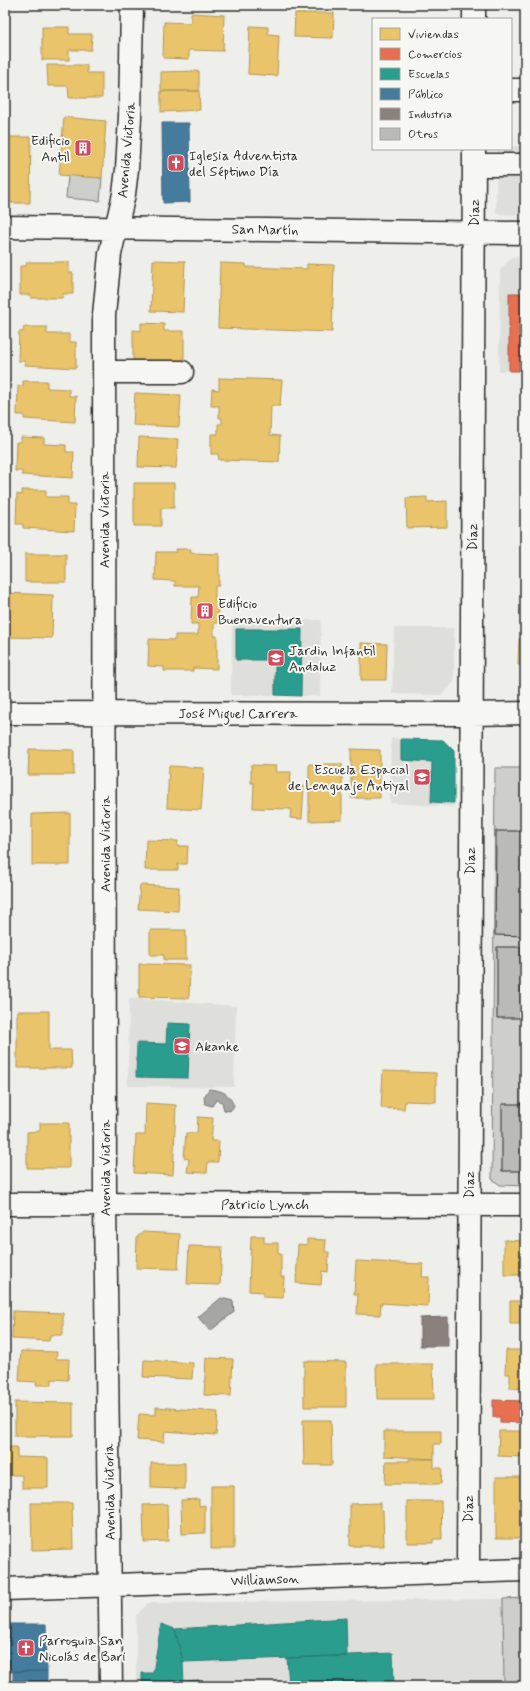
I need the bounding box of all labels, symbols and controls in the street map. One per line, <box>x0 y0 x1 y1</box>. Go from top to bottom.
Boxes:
legend <box>372 18 512 150</box>
text: Viviendas <box>408 27 459 43</box>
text: Comercios <box>408 47 462 63</box>
text: Escuelas <box>408 67 450 83</box>
text: Público <box>408 87 443 103</box>
street label: Avenida Victoria <box>114 101 140 199</box>
text: Industria <box>408 107 452 123</box>
text: Otros <box>408 127 439 143</box>
place label: Edificio Antil <box>31 132 70 166</box>
building icon: Edificio Antil <box>73 138 93 158</box>
place label: Iglesia Adventista del Séptimo Día <box>189 147 298 181</box>
church icon: Iglesia Adventista del Séptimo Día <box>166 153 186 173</box>
street label: Díaz <box>466 199 484 227</box>
street label: San Martín <box>231 220 299 240</box>
street label: Avenida Victoria <box>96 471 114 568</box>
street label: Díaz <box>464 523 482 551</box>
place label: Edificio Buenaventura <box>218 595 302 629</box>
building icon: Edificio Buenaventura <box>195 601 215 621</box>
place label: Jardin Infantil Andaluz <box>289 642 376 676</box>
school or university icon: Jardin Infantil Andaluz <box>266 648 286 668</box>
street label: José Miguel Carrera <box>178 705 298 725</box>
place label: Escuela Espacial de Lenguaje Antiyal <box>288 761 409 795</box>
school or university icon: Escuela Espacial de Lenguaje Antiyal <box>412 767 432 787</box>
street label: Avenida Victoria <box>97 795 115 892</box>
street label: Díaz <box>462 847 480 875</box>
school or university icon: Akanke <box>172 1036 192 1056</box>
place label: Akanke <box>195 1038 240 1056</box>
street label: Avenida Victoria <box>97 1119 115 1216</box>
street label: Díaz <box>461 1171 479 1199</box>
street label: Patricio Lynch <box>221 1196 309 1214</box>
street label: Avenida Victoria <box>100 1443 120 1540</box>
street label: Díaz <box>460 1495 478 1523</box>
street label: Williamson <box>230 1570 300 1590</box>
place label: Parroquia San Nicolás de Bari <box>39 1632 126 1666</box>
church icon: Parroquia San Nicolás de Bari <box>16 1638 36 1658</box>

